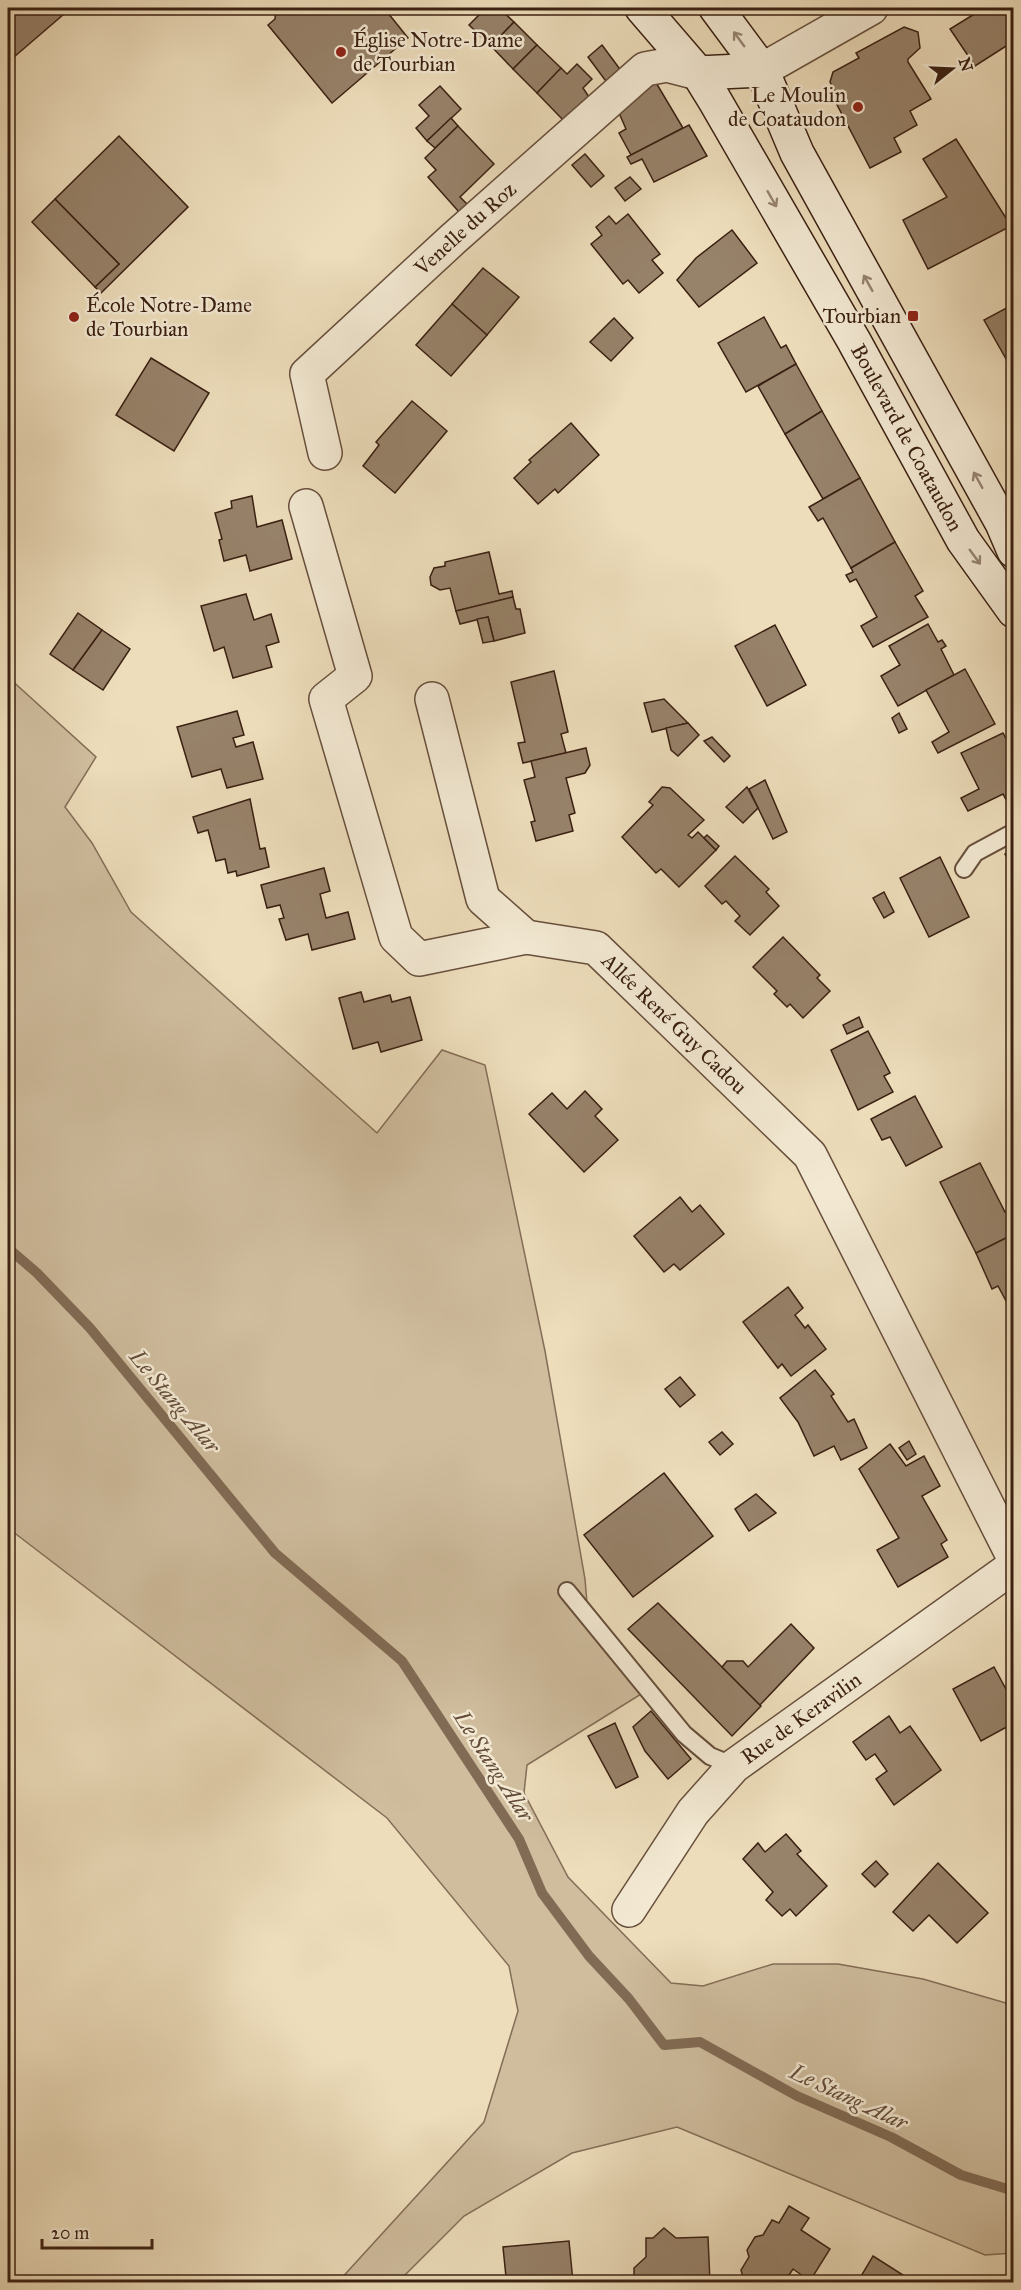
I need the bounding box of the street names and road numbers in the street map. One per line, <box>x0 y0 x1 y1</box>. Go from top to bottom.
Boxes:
street label: Venelle du Roz <box>408 176 522 282</box>
street label: Boulevard de Coataudon <box>845 339 969 536</box>
street label: Allée René Guy Cadou <box>596 947 752 1100</box>
street label: Rue de Keravilin <box>736 1666 866 1770</box>

